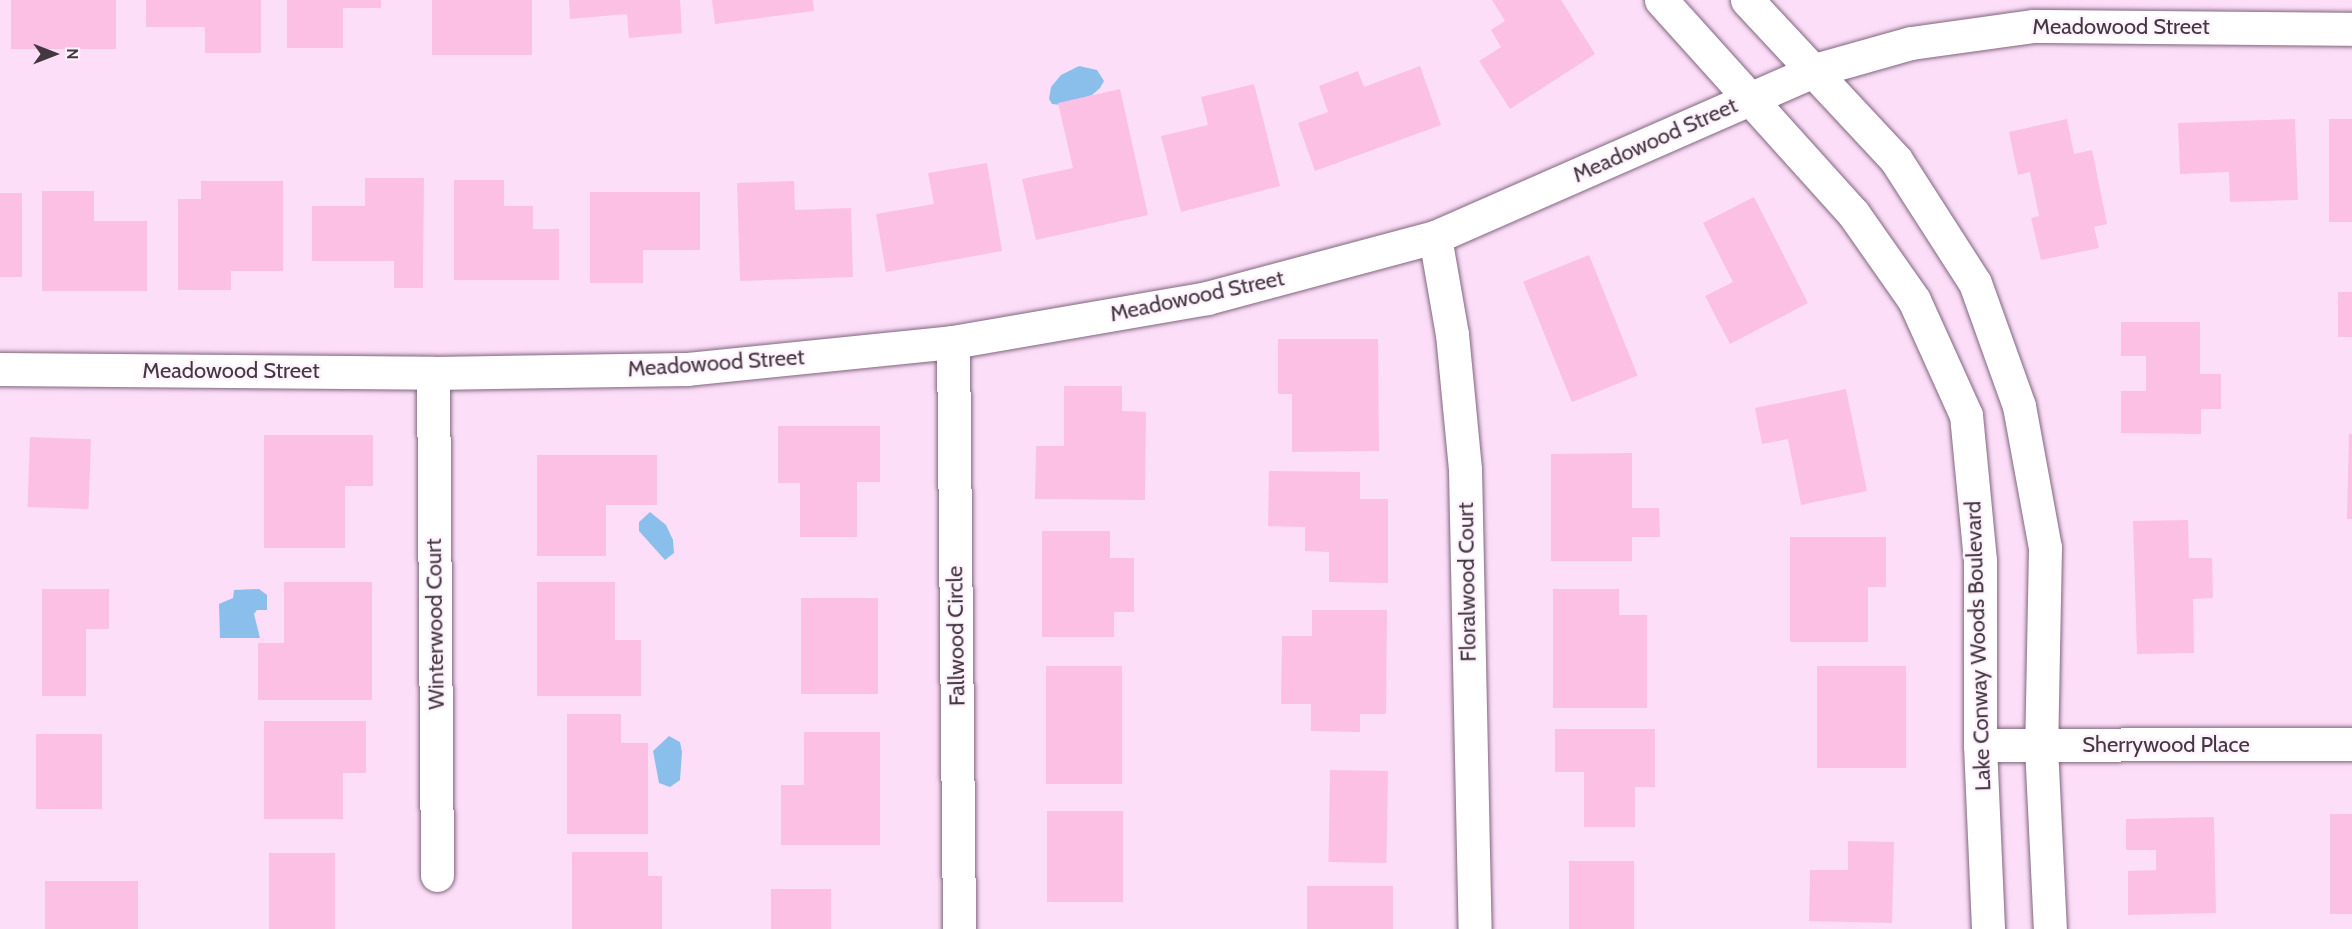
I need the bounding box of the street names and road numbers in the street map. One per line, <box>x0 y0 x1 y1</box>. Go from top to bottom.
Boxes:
street label: Meadowood Street <box>2032 14 2210 40</box>
street label: Meadowood Street <box>1569 92 1741 188</box>
street label: Meadowood Street <box>1108 265 1286 327</box>
street label: Meadowood Street <box>627 344 805 382</box>
street label: Meadowood Street <box>142 358 320 384</box>
street label: Lake Conway Woods Boulevard <box>1960 501 1996 791</box>
street label: Floralwood Court <box>1452 502 1482 662</box>
street label: Winterwood Court <box>420 538 450 710</box>
street label: Fallwood Circle <box>942 566 970 706</box>
street label: Sherrywood Place <box>2082 732 2250 758</box>

